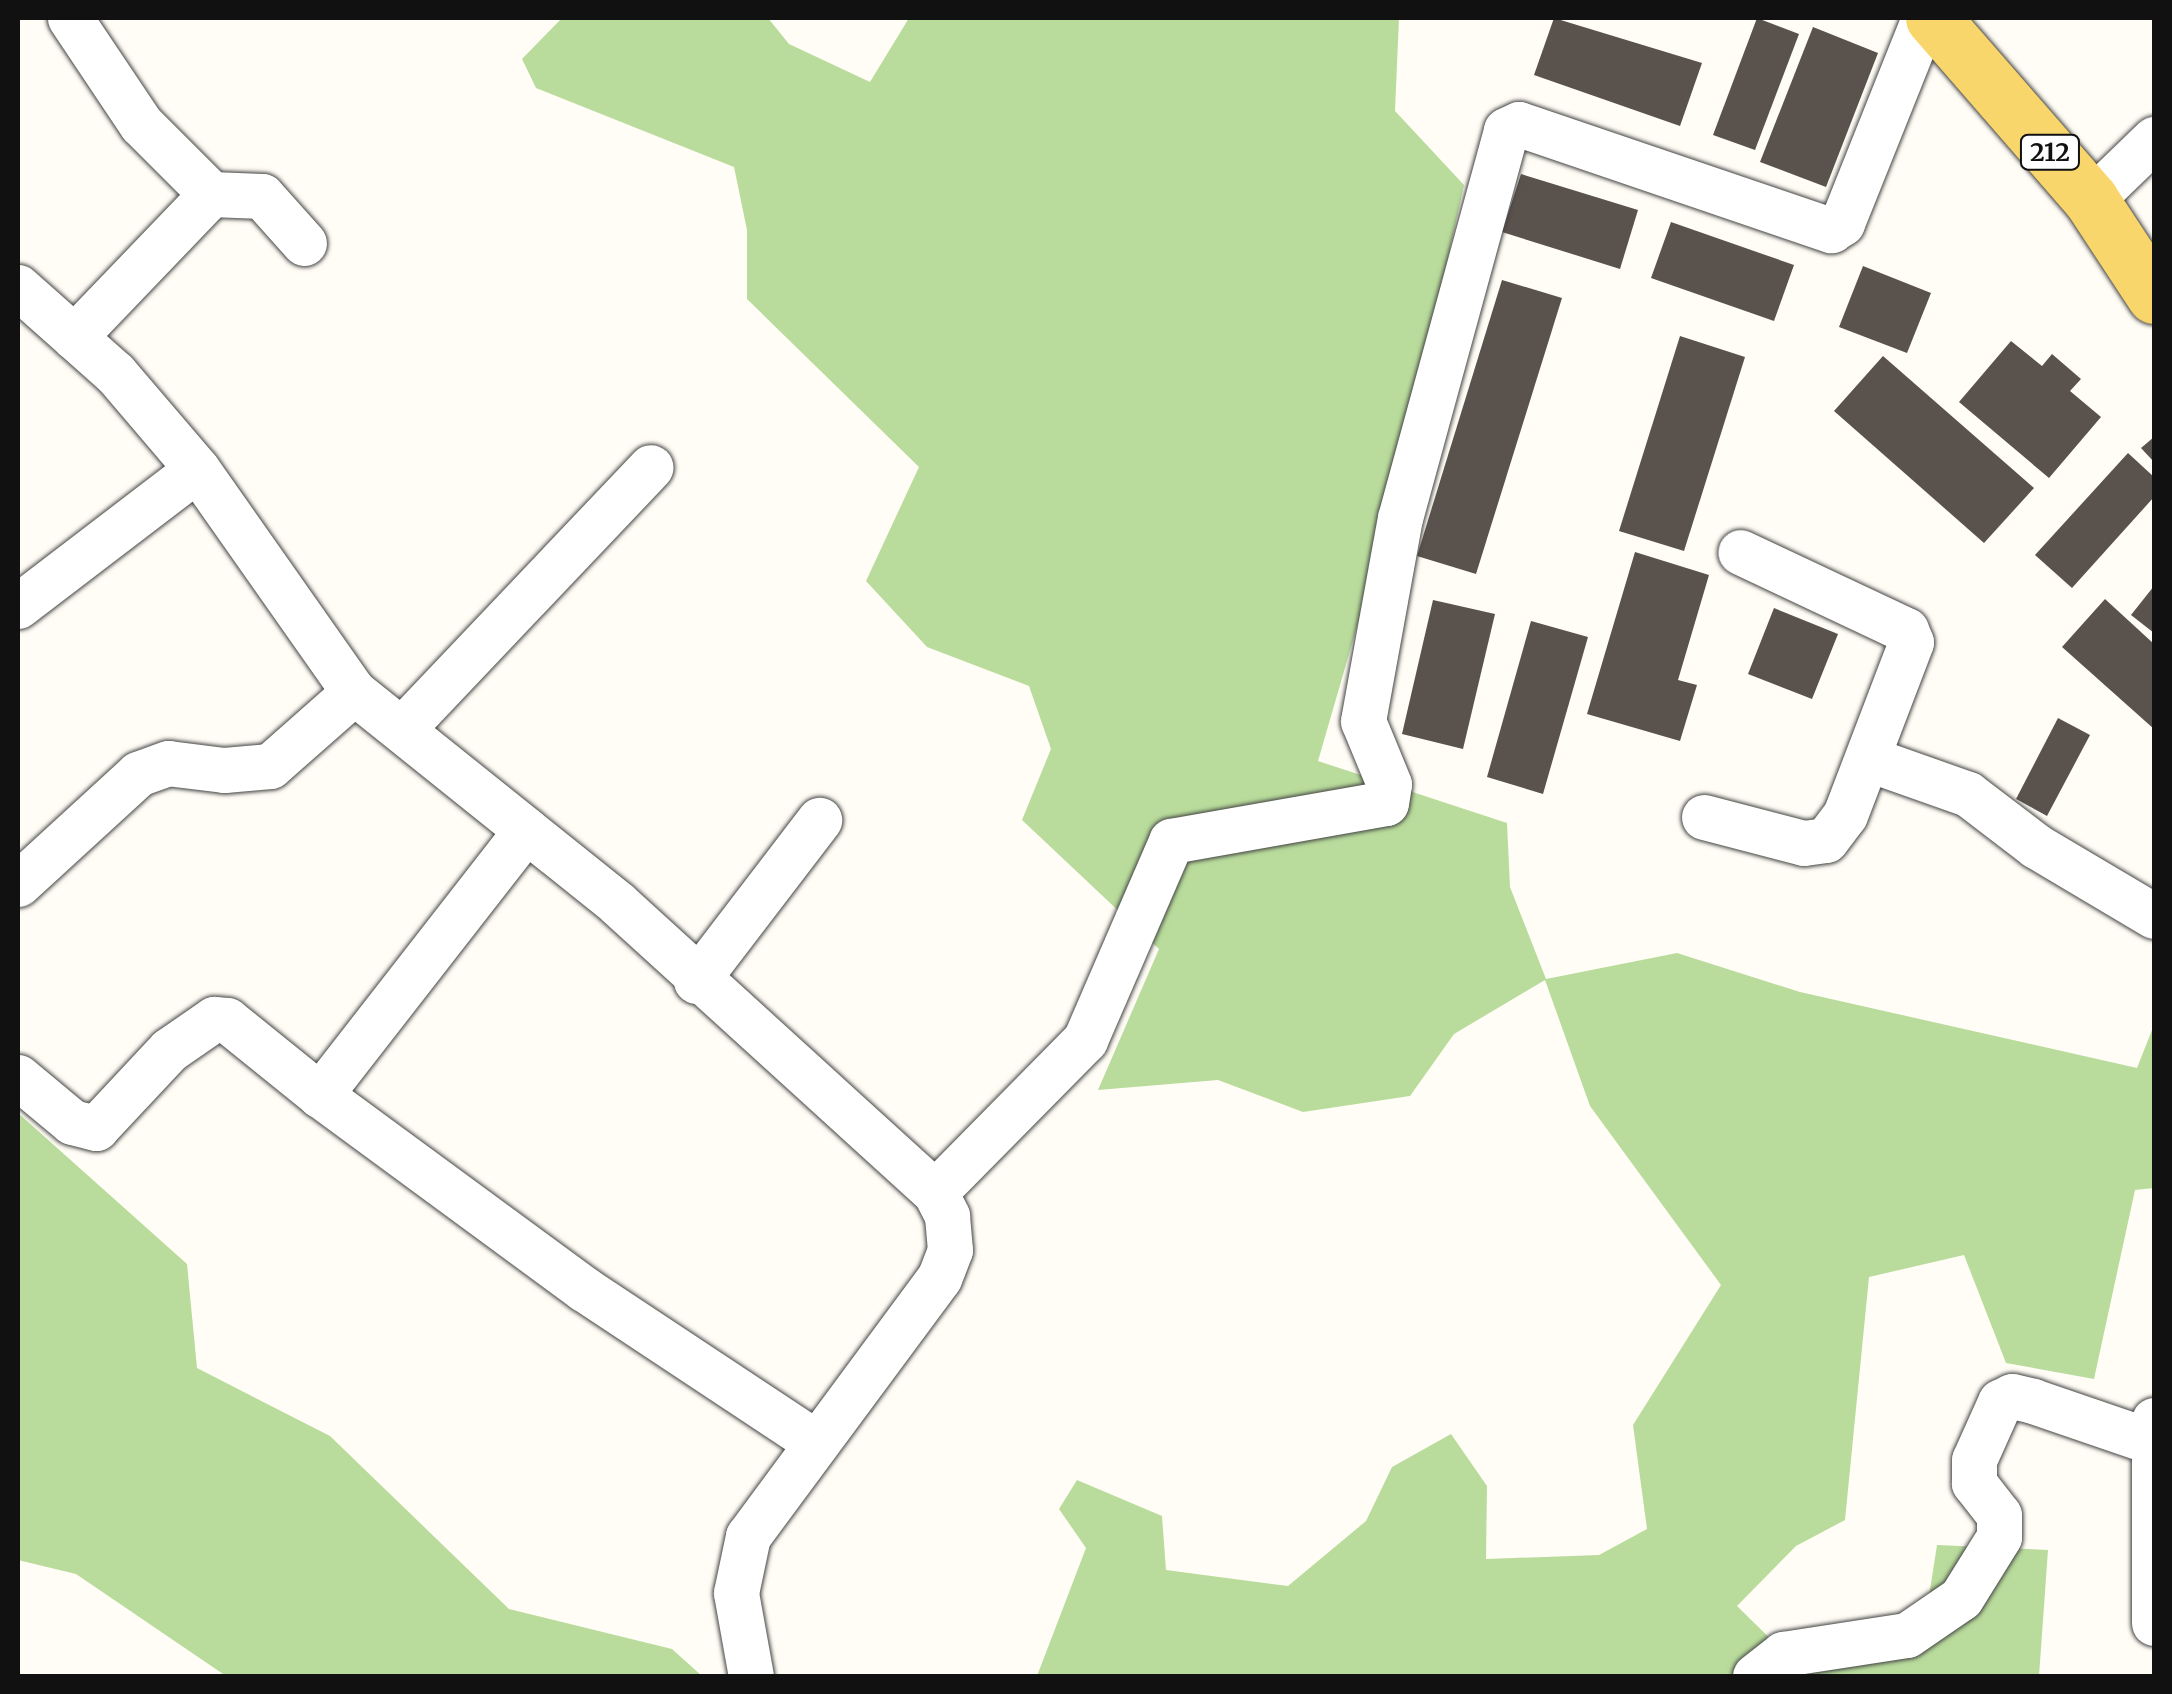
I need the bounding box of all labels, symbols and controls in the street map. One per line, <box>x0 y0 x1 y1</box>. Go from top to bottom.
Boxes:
road number: 212 <box>2018 132 2082 172</box>

